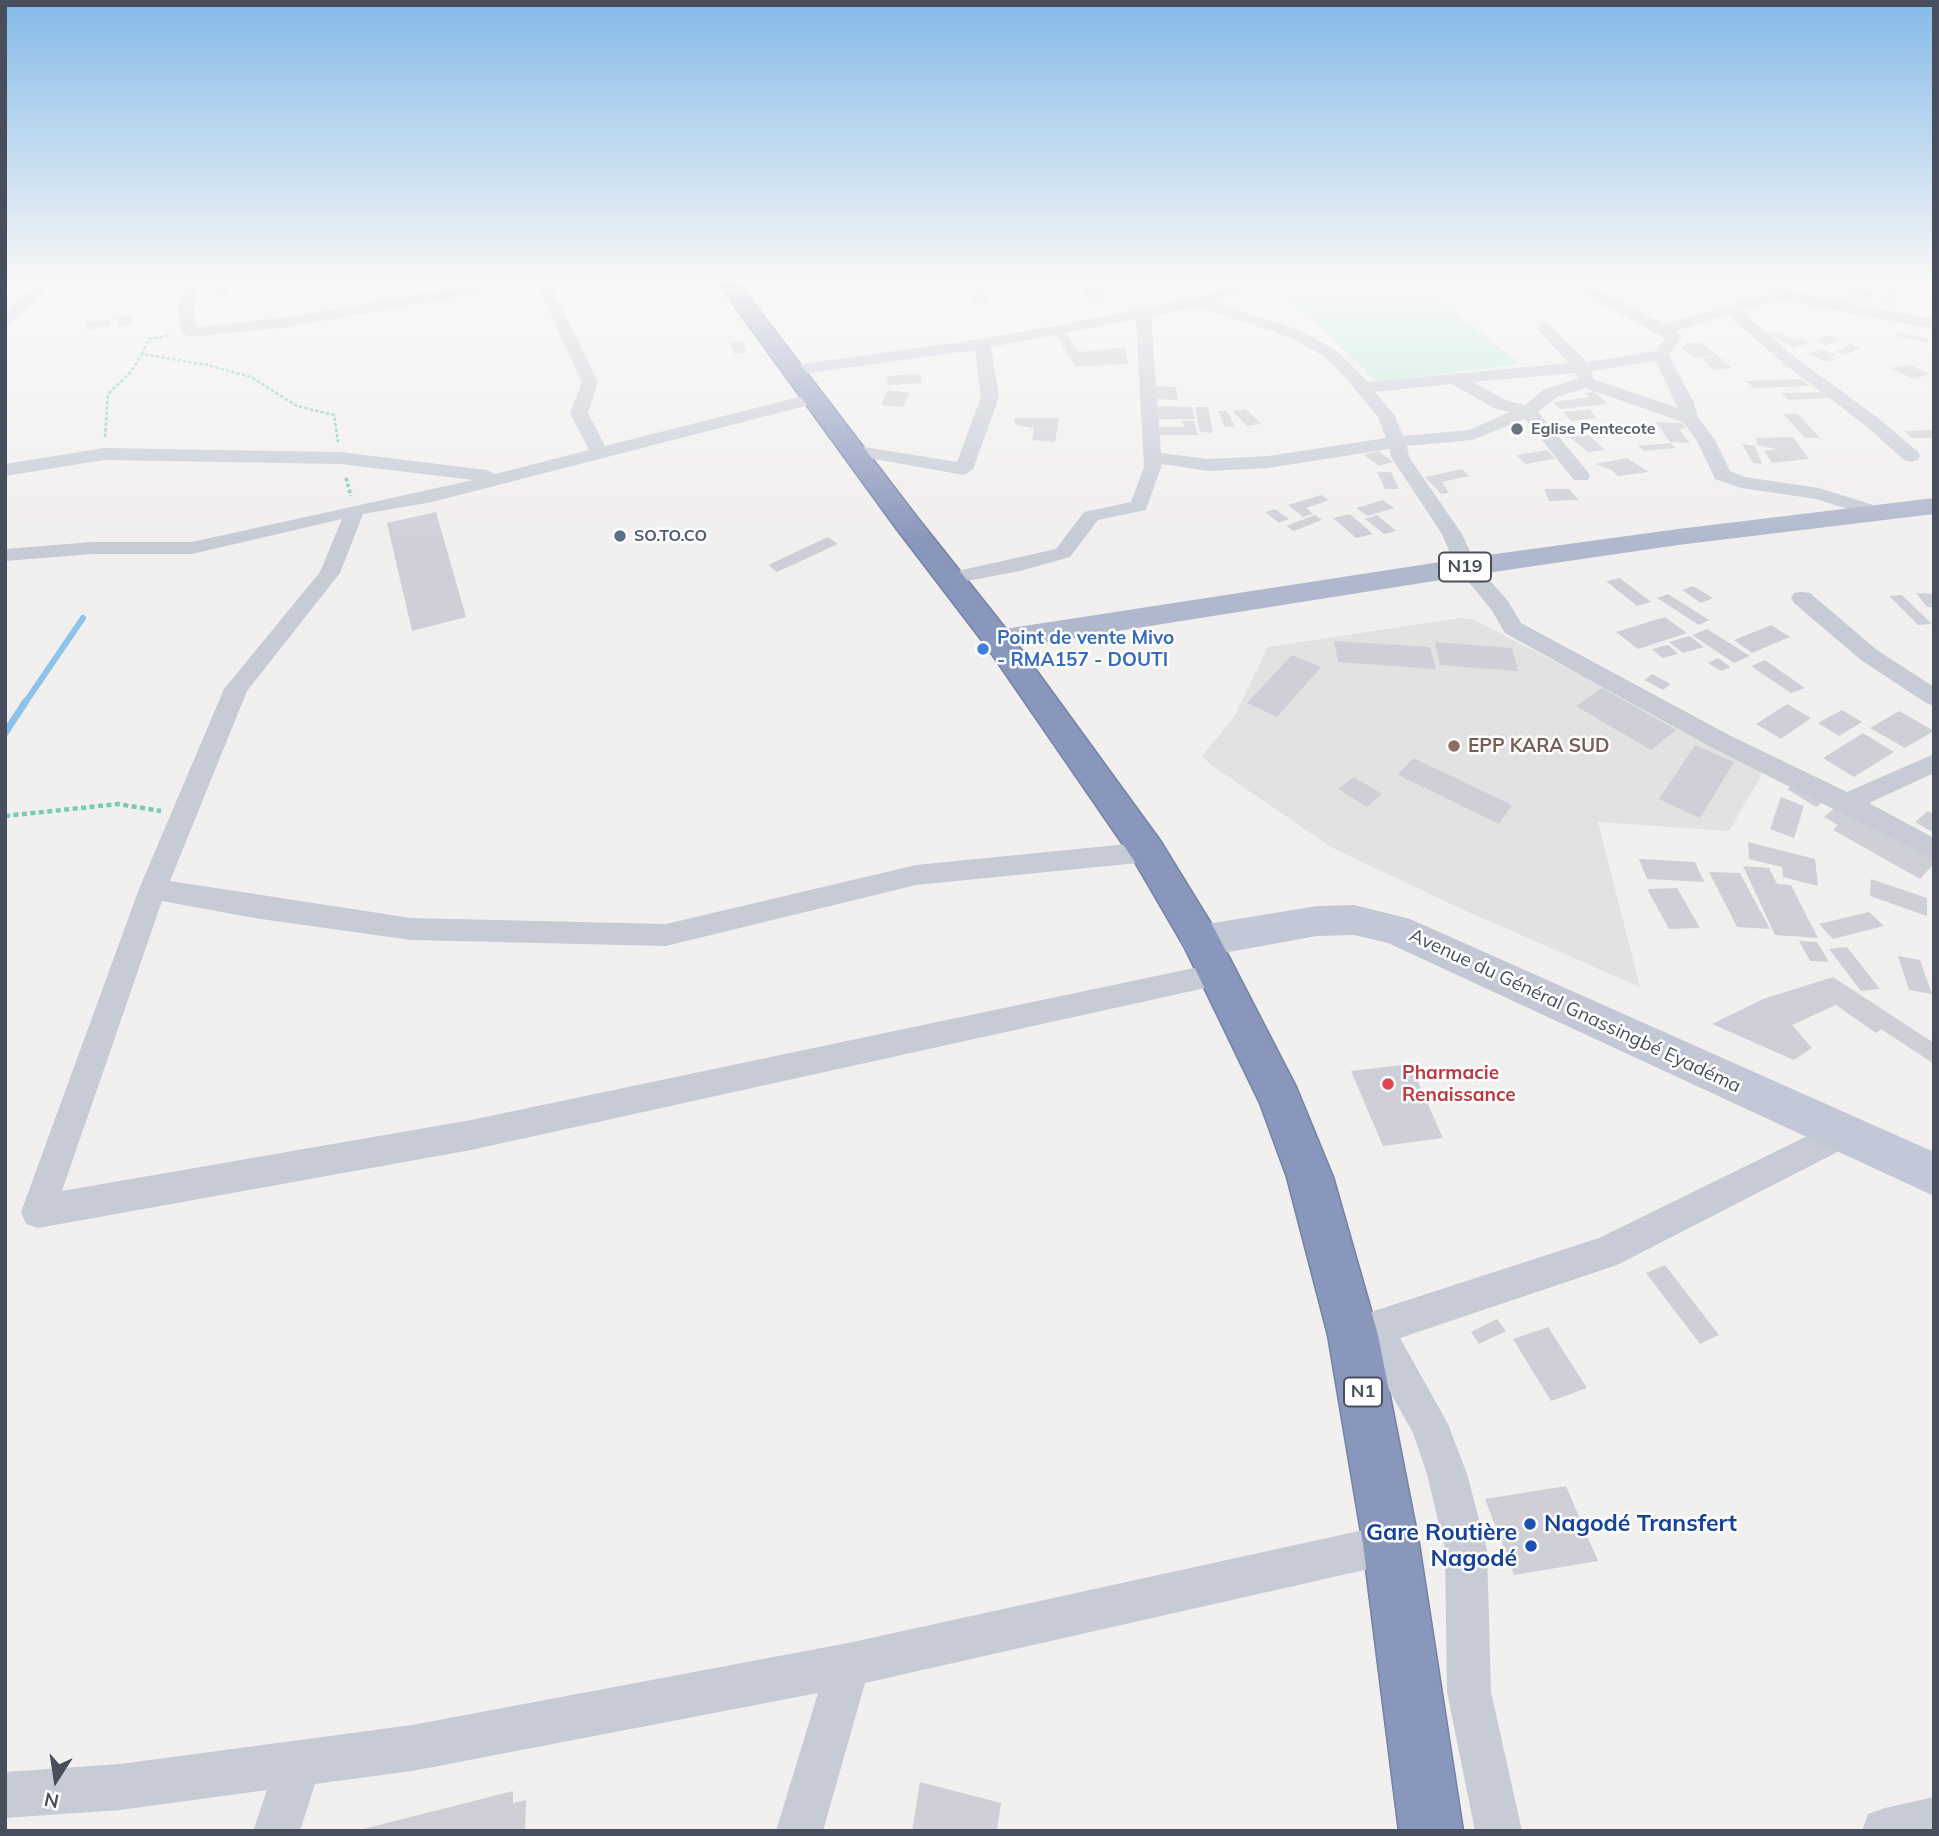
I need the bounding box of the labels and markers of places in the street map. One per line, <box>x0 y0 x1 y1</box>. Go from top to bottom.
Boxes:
place label: Eglise Pentecote <box>1531 419 1655 439</box>
marker: Eglise Pentecote <box>1509 421 1525 437</box>
place label: SO.TO.CO <box>634 526 707 546</box>
marker: SO.TO.CO <box>612 528 628 544</box>
place label: Point de vente Mivo - RMA157 - DOUTI <box>997 627 1174 671</box>
marker: Point de vente Mivo - RMA157 - DOUTI <box>975 641 991 657</box>
place label: EPP KARA SUD <box>1468 735 1610 757</box>
marker: EPP KARA SUD <box>1446 738 1462 754</box>
place label: Pharmacie Renaissance <box>1402 1062 1516 1106</box>
marker: Pharmacie Renaissance <box>1380 1076 1396 1092</box>
place label: Nagodé Transfert <box>1544 1510 1737 1538</box>
marker: Nagodé Transfert <box>1522 1516 1538 1532</box>
place label: Gare Routière Nagodé <box>1366 1519 1517 1573</box>
marker: Gare Routière Nagodé <box>1523 1538 1539 1554</box>

